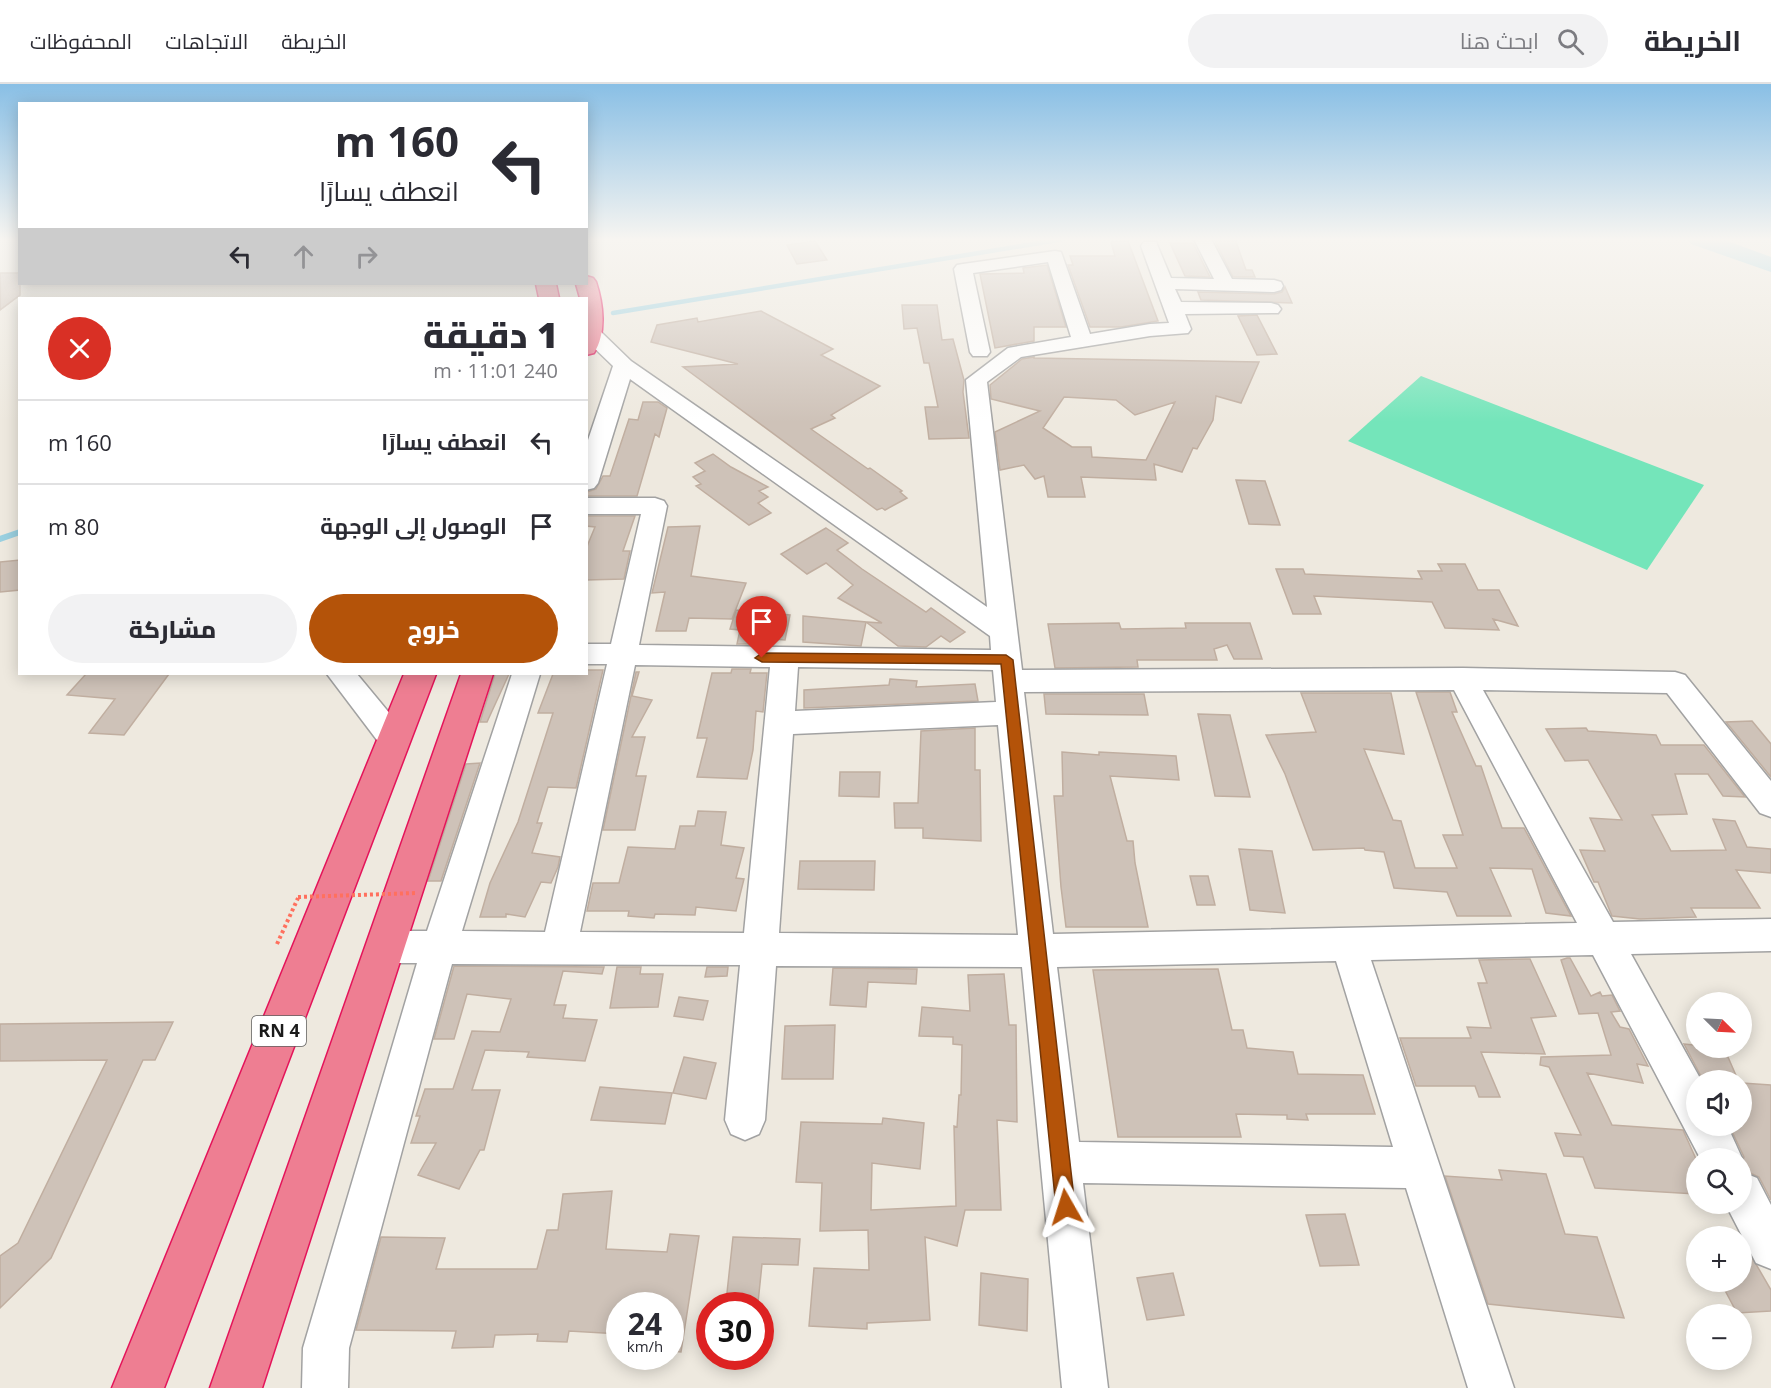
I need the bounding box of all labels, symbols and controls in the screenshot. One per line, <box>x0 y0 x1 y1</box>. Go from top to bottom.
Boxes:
search box <box>1188 14 1608 68</box>
text: الخريطة <box>1644 21 1741 59</box>
text: ابحث هنا <box>1460 25 1539 55</box>
icon: search <box>1554 25 1587 58</box>
text: المحفوظات <box>30 27 132 55</box>
text: الاتجاهات <box>165 27 248 55</box>
text: الخريطة <box>281 27 347 55</box>
text: 160 m <box>335 112 459 169</box>
icon: left <box>480 126 558 204</box>
text: انعطف يسارًا <box>319 172 459 209</box>
icon: left <box>224 240 257 273</box>
icon: ahead <box>287 240 320 273</box>
icon: right <box>350 240 383 273</box>
text: 1 دقيقة <box>423 310 558 359</box>
button: close <box>48 317 111 380</box>
text: 240 m · 11:01 <box>433 357 558 384</box>
text: انعطف يسارًا <box>381 426 507 456</box>
icon: left <box>525 426 558 459</box>
text: 160 m <box>48 427 112 457</box>
text: الوصول إلى الوجهة <box>320 510 507 540</box>
icon: arrive <box>525 510 558 543</box>
text: 80 m <box>48 511 99 541</box>
button: مشاركة <box>48 594 297 663</box>
button: خروج <box>309 594 558 663</box>
pin <box>736 596 787 658</box>
icon: arrive <box>745 605 778 638</box>
north arrow <box>1686 992 1752 1058</box>
map controls <box>1686 992 1752 1370</box>
road number: RN 4 <box>252 1016 306 1046</box>
button: sound <box>1686 1070 1752 1136</box>
button: search <box>1686 1148 1752 1214</box>
position arrow <box>1034 1175 1098 1239</box>
button: + <box>1686 1226 1752 1292</box>
speed limit sign: 30 <box>696 1292 774 1370</box>
text: 24 <box>628 1303 662 1344</box>
button: − <box>1686 1304 1752 1370</box>
text: km/h <box>627 1336 663 1356</box>

